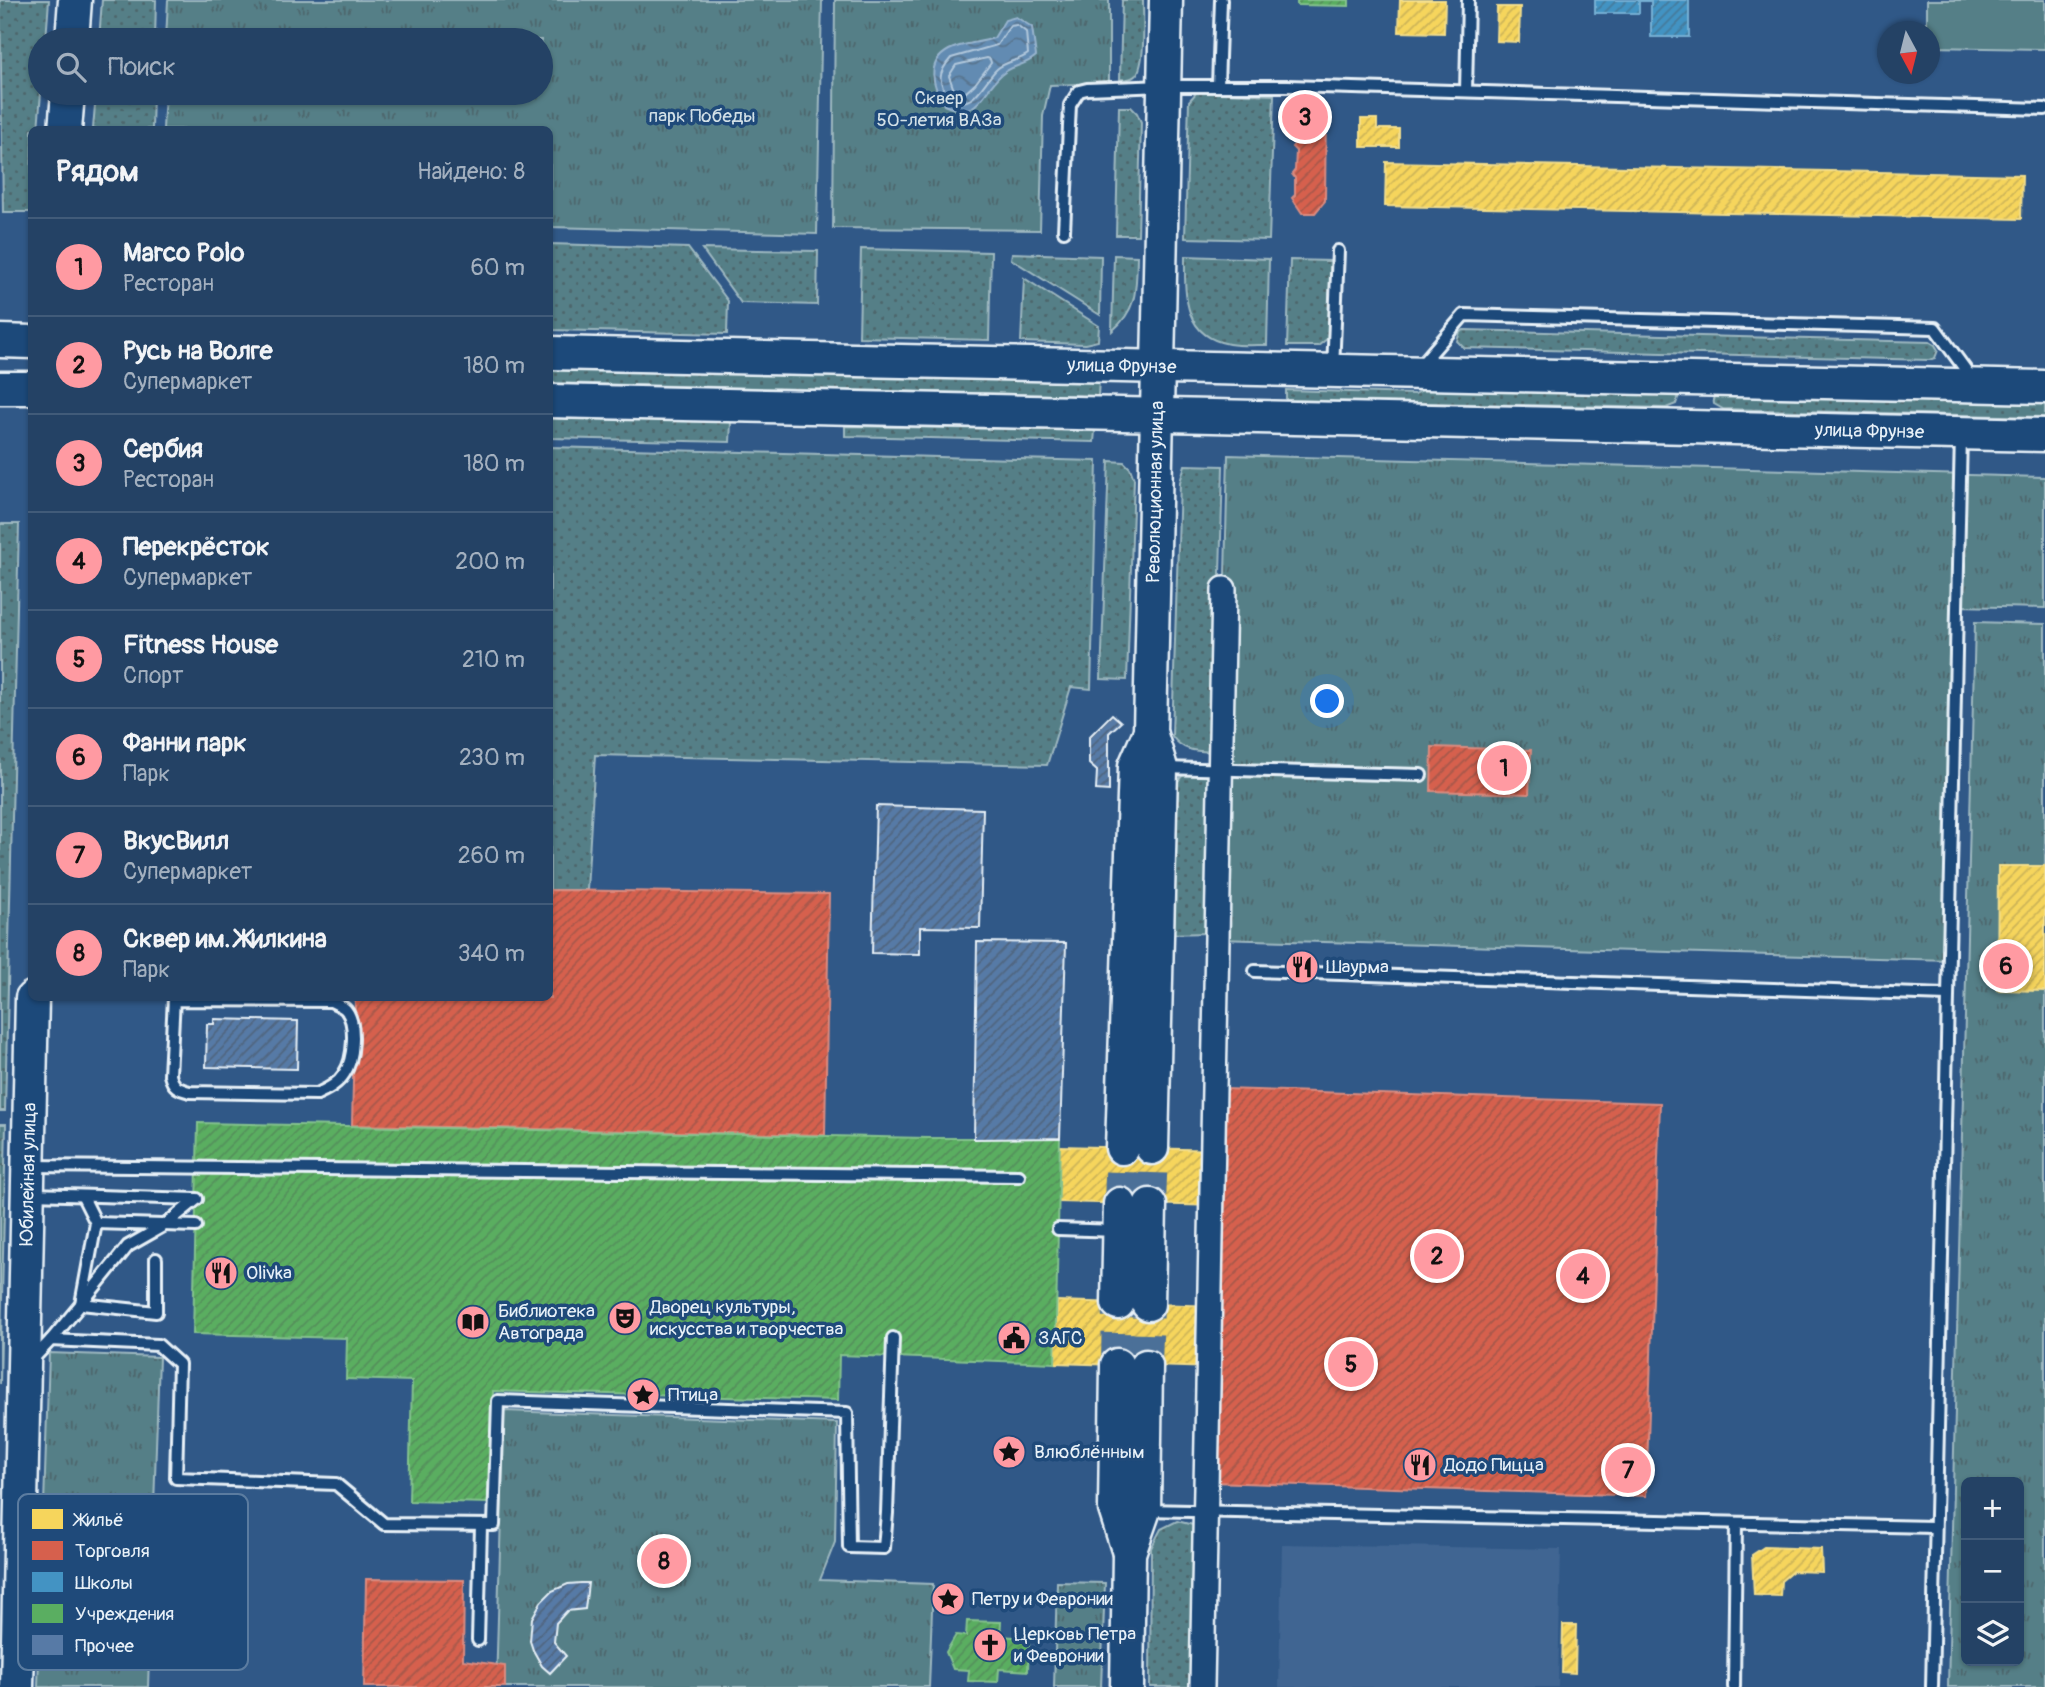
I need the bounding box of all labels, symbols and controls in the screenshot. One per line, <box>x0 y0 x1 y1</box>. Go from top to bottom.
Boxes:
north arrow <box>1877 21 1940 84</box>
search box <box>28 28 553 105</box>
icon: search <box>52 48 90 86</box>
text: Поиск <box>108 51 176 83</box>
park label: Сквер 50-летия ВАЗа <box>876 86 1002 132</box>
pin: 3 <box>1282 91 1328 143</box>
park label: парк Победы <box>649 104 755 128</box>
text: Рядом <box>56 153 139 190</box>
text: Найдено: 8 <box>417 157 525 186</box>
text: Marco Polo <box>123 237 244 269</box>
text: 1 <box>75 253 84 282</box>
text: 60 m <box>470 253 525 282</box>
text: Ресторан <box>123 269 214 298</box>
text: Русь на Волге <box>123 335 273 367</box>
text: 2 <box>73 351 85 380</box>
text: 180 m <box>463 351 525 380</box>
street label: улица Фрунзе <box>1066 353 1177 379</box>
text: Супермаркет <box>123 367 252 396</box>
street label: Революционная улица <box>1141 400 1169 583</box>
street label: улица Фрунзе <box>1814 418 1925 444</box>
text: Сербия <box>123 433 203 465</box>
text: 3 <box>73 449 85 478</box>
text: 180 m <box>463 449 525 478</box>
text: Ресторан <box>123 465 214 494</box>
text: Перекрёсток <box>123 531 269 563</box>
text: 4 <box>72 547 86 576</box>
text: 200 m <box>455 547 525 576</box>
text: Супермаркет <box>123 563 252 592</box>
text: Fitness House <box>123 629 278 661</box>
text: 5 <box>73 645 85 674</box>
text: 210 m <box>462 645 525 674</box>
text: Спорт <box>123 661 184 690</box>
your location <box>1310 684 1344 718</box>
text: Фанни парк <box>123 727 247 759</box>
pin: 1 <box>1481 742 1527 794</box>
text: 6 <box>72 743 86 772</box>
text: 230 m <box>459 743 525 772</box>
text: Парк <box>123 759 170 788</box>
text: ВкусВилл <box>123 825 229 857</box>
text: 7 <box>73 841 85 870</box>
text: 260 m <box>458 841 525 870</box>
text: Супермаркет <box>123 857 252 886</box>
text: Сквер им. Жилкина <box>123 923 327 955</box>
text: 8 <box>73 939 85 968</box>
text: 340 m <box>458 939 525 968</box>
pin: 6 <box>1983 940 2029 992</box>
restaurant icon: Шаурма <box>1283 948 1321 986</box>
text: Парк <box>123 955 170 984</box>
place label: Шаурма <box>1326 955 1389 979</box>
street label: Юбилейная улица <box>15 1102 42 1246</box>
pin: 2 <box>1414 1230 1460 1282</box>
pin: 4 <box>1560 1250 1606 1302</box>
restaurant icon: Olivka <box>202 1254 240 1292</box>
place label: Olivka <box>246 1261 292 1285</box>
place label: Дворец культуры, искусства и творчества <box>649 1295 843 1341</box>
place label: Библиотека Автограда <box>498 1299 595 1345</box>
theatre icon: Дворец культуры, искусства и творчества <box>606 1299 644 1337</box>
library icon: Библиотека Автограда <box>454 1303 492 1341</box>
public building icon: ЗАГС <box>995 1319 1033 1357</box>
place label: ЗАГС <box>1038 1326 1083 1350</box>
pin: 5 <box>1328 1338 1374 1390</box>
place icon: Птица <box>624 1376 662 1414</box>
place label: Птица <box>668 1383 718 1407</box>
place icon: Влюблённым <box>990 1433 1028 1471</box>
place label: Влюблённым <box>1034 1440 1144 1464</box>
pin: 7 <box>1605 1444 1651 1496</box>
restaurant icon: Додо Пицца <box>1401 1446 1439 1484</box>
place label: Додо Пицца <box>1443 1453 1544 1477</box>
map controls <box>1961 1477 2024 1666</box>
button: + <box>1961 1477 2024 1540</box>
legend <box>18 1494 248 1670</box>
text: Жильё <box>72 1508 124 1532</box>
pin: 8 <box>641 1535 687 1587</box>
text: Торговля <box>75 1539 150 1563</box>
button: − <box>1961 1540 2024 1603</box>
text: Школы <box>75 1571 133 1595</box>
place icon: Петру и Февронии <box>929 1580 967 1618</box>
place label: Петру и Февронии <box>972 1587 1114 1611</box>
text: Учреждения <box>75 1602 174 1626</box>
button: layers <box>1961 1603 2024 1666</box>
place label: Церковь Петра и Февронии <box>1014 1622 1136 1668</box>
church icon: Церковь Петра и Февронии <box>971 1626 1009 1664</box>
text: Прочее <box>75 1634 135 1658</box>

